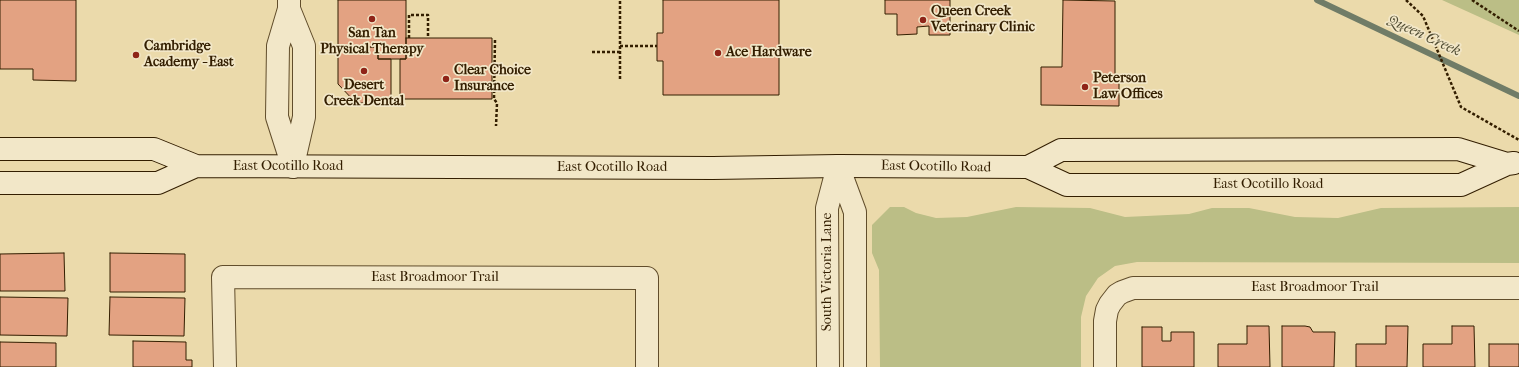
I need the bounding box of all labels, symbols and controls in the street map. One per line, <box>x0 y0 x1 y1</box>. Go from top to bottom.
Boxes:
place label: Queen Creek Veterinary Clinic <box>931 4 1035 36</box>
water label: Queen Creek <box>1384 11 1464 61</box>
marker: San Tan Physical Therapy <box>367 14 377 24</box>
marker: Queen Creek Veterinary Clinic <box>918 15 928 25</box>
place label: San Tan Physical Therapy <box>320 26 424 58</box>
place label: Cambridge Academy - East <box>144 39 234 72</box>
place label: Ace Hardware <box>726 45 812 61</box>
marker: Ace Hardware <box>713 48 723 58</box>
marker: Cambridge Academy - East <box>131 50 141 60</box>
place label: Clear Choice Insurance <box>454 63 531 96</box>
marker: Desert Creek Dental <box>359 66 369 76</box>
place label: Peterson Law Offices <box>1093 71 1163 104</box>
marker: Clear Choice Insurance <box>441 74 451 84</box>
place label: Desert Creek Dental <box>324 78 404 110</box>
marker: Peterson Law Offices <box>1080 82 1090 92</box>
street label: East Ocotillo Road <box>881 158 991 176</box>
street label: East Ocotillo Road <box>233 159 343 175</box>
street label: East Ocotillo Road <box>557 160 667 176</box>
street label: East Ocotillo Road <box>1213 177 1323 193</box>
street label: South Victoria Lane <box>820 213 836 331</box>
street label: East Broadmoor Trail <box>371 270 499 286</box>
street label: East Broadmoor Trail <box>1251 280 1379 296</box>

